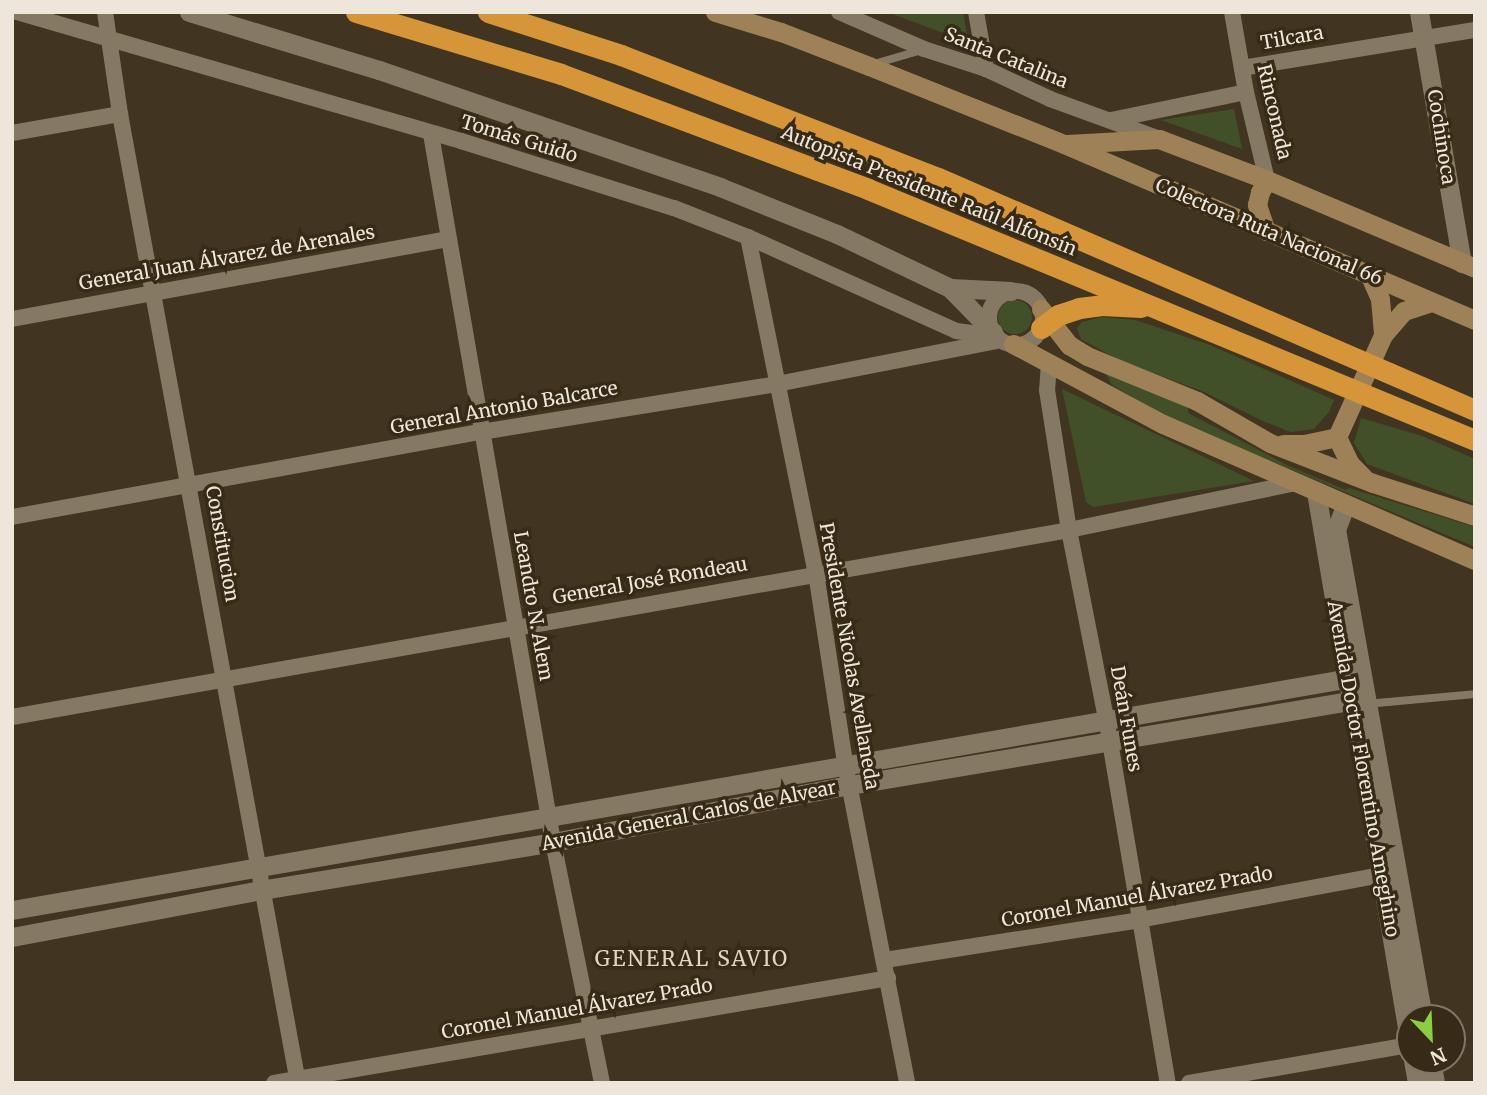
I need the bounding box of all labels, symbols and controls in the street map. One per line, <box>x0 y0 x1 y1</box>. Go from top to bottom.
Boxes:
street label: Tilcara <box>1259 21 1325 55</box>
street label: Santa Catalina <box>941 23 1071 93</box>
street label: Rinconada <box>1252 62 1296 162</box>
street label: Cochinoca <box>1422 88 1460 186</box>
street label: Tomás Guido <box>458 110 580 168</box>
street label: Autopista Presidente Raúl Alfonsín <box>778 121 1080 261</box>
street label: Colectora Ruta Nacional 66 <box>1152 174 1386 290</box>
street label: General Juan Álvarez de Arenales <box>77 221 377 295</box>
street label: General Antonio Balcarce <box>389 377 619 439</box>
street label: Constitucion <box>201 484 243 604</box>
street label: Presidente Nicolas Avellaneda <box>814 521 884 791</box>
street label: Leandro N. Alem <box>509 529 557 683</box>
street label: General José Rondeau <box>551 553 749 609</box>
street label: Avenida Doctor Florentino Ameghino <box>1322 599 1404 939</box>
street label: Deán Funes <box>1105 664 1147 774</box>
street label: Avenida General Carlos de Alvear <box>540 776 838 856</box>
street label: Coronel Manuel Álvarez Prado <box>1000 862 1274 932</box>
district label: GENERAL SAVIO <box>596 946 788 972</box>
street label: Coronel Manuel Álvarez Prado <box>440 974 714 1044</box>
north arrow <box>1396 1004 1466 1074</box>
text: N <box>1427 1043 1450 1070</box>

